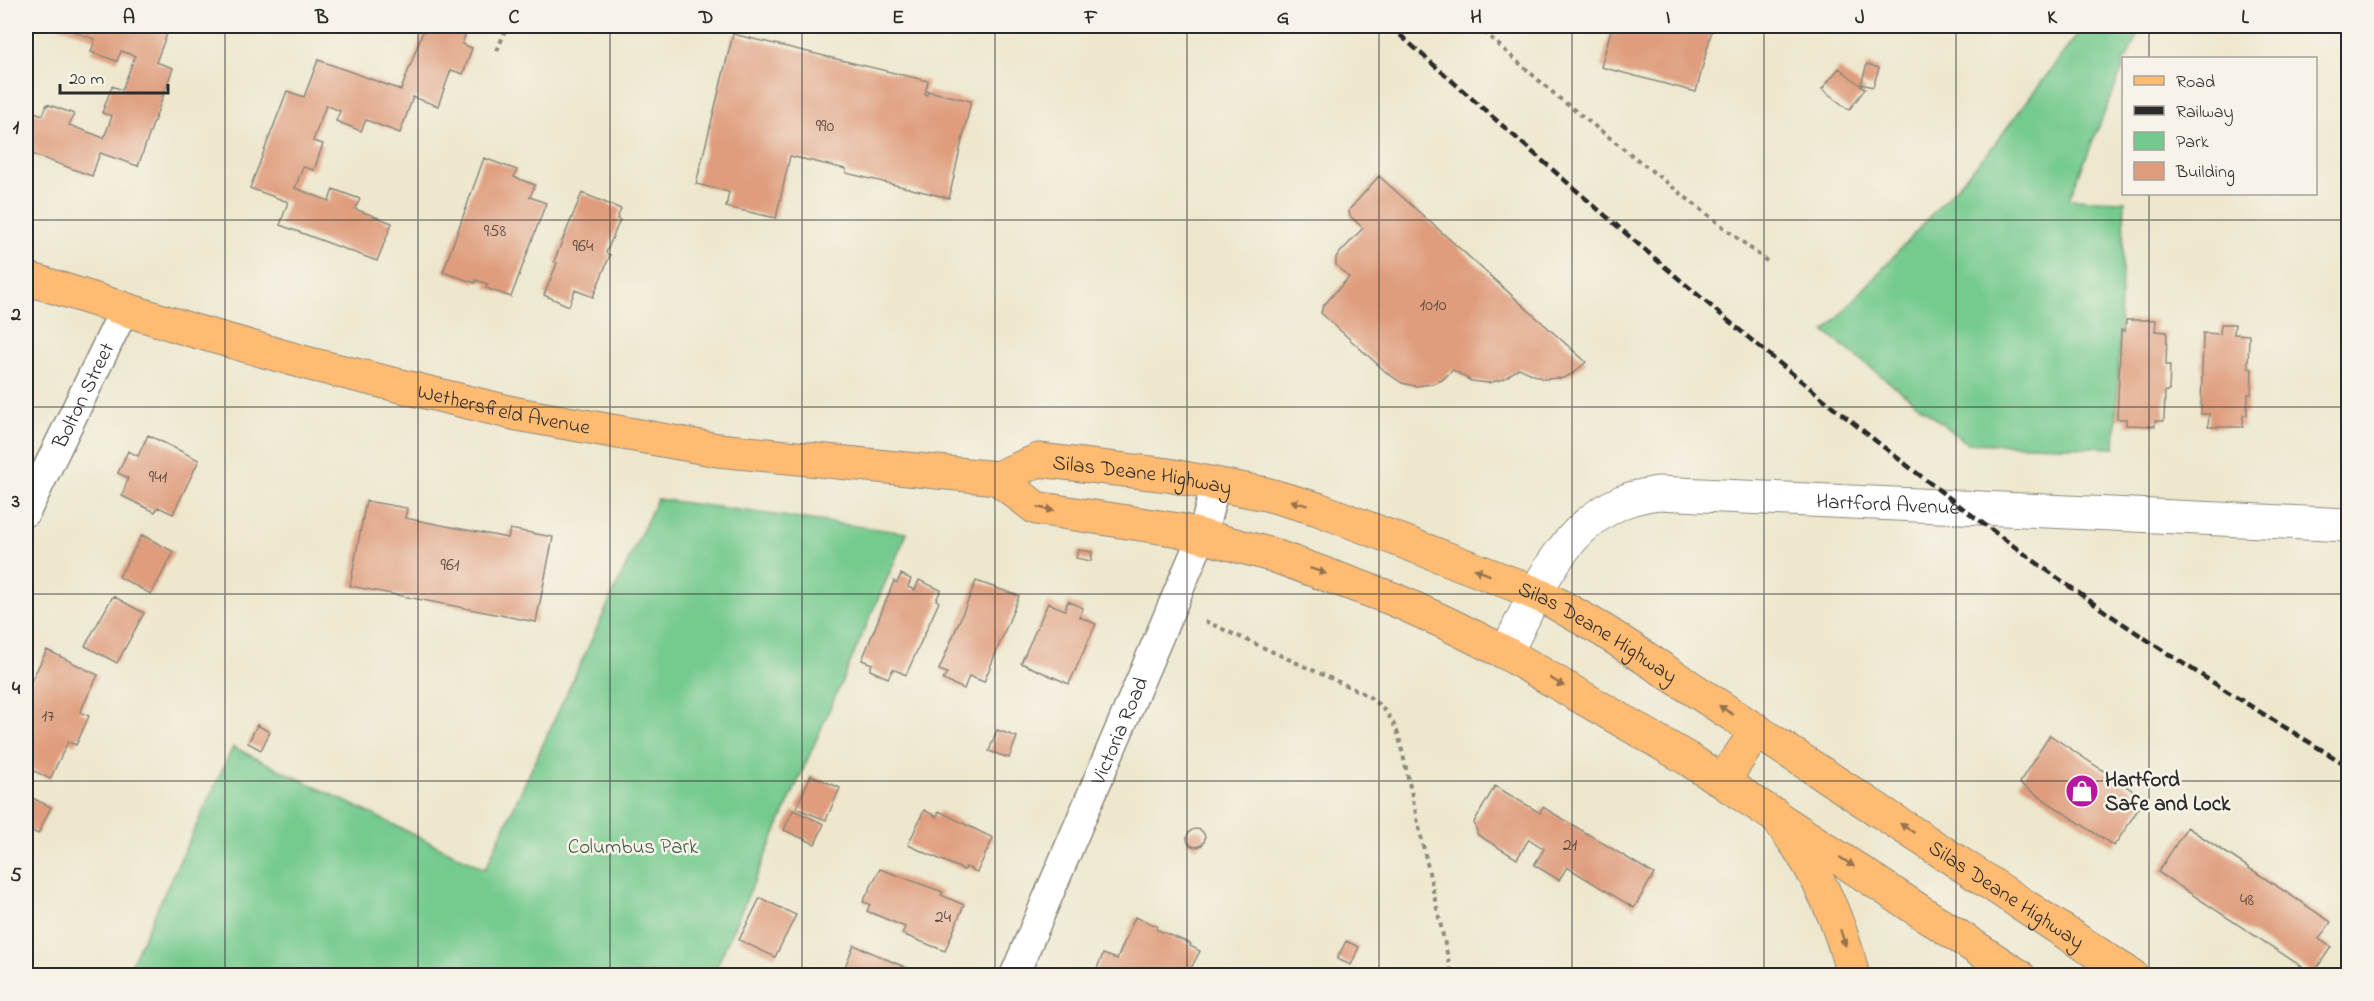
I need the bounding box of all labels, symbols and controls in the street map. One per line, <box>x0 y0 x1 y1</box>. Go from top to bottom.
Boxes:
text: A <box>123 4 135 33</box>
text: B <box>314 4 329 33</box>
text: C <box>509 4 520 33</box>
text: D <box>698 4 713 33</box>
text: E <box>892 4 904 33</box>
text: F <box>1084 4 1098 33</box>
text: G <box>1277 4 1290 33</box>
text: H <box>1470 4 1482 33</box>
text: I <box>1666 4 1671 33</box>
text: J <box>1855 4 1865 33</box>
text: K <box>2047 4 2058 33</box>
text: L <box>2241 4 2249 33</box>
scale bar <box>60 57 168 95</box>
legend <box>2122 57 2317 195</box>
text: 20 m <box>69 67 104 93</box>
text: Road <box>2176 70 2215 96</box>
text: Railway <box>2176 100 2233 126</box>
text: 1 <box>13 114 20 143</box>
house number: 990 <box>816 114 835 140</box>
text: Park <box>2176 130 2209 156</box>
text: Building <box>2175 160 2235 187</box>
house number: 958 <box>484 219 506 245</box>
house number: 964 <box>573 234 594 260</box>
house number: 1010 <box>1420 293 1447 319</box>
text: 2 <box>10 301 21 330</box>
street label: Bolton Street <box>46 338 123 455</box>
street label: Wethersfield Avenue <box>414 378 593 444</box>
street label: Silas Deane Highway <box>1051 449 1234 506</box>
house number: 941 <box>149 465 168 491</box>
street label: Hartford Avenue <box>1815 487 1960 524</box>
text: 3 <box>11 488 20 517</box>
one-way arrow <box>1290 498 1308 508</box>
one-way arrow <box>1036 505 1055 514</box>
house number: 961 <box>440 553 460 579</box>
one-way arrow <box>1309 567 1327 577</box>
one-way arrow <box>1473 567 1491 576</box>
street label: Silas Deane Highway <box>1513 575 1683 694</box>
street label: Victoria Road <box>1084 672 1157 791</box>
text: 4 <box>12 675 21 704</box>
one-way arrow <box>1549 677 1565 688</box>
house number: 17 <box>41 704 55 730</box>
one-way arrow <box>1718 705 1734 716</box>
place label: Hartford Safe and Lock <box>2105 766 2231 820</box>
shop icon: Hartford Safe and Lock <box>2064 773 2100 809</box>
one-way arrow <box>1899 823 1915 834</box>
park label: Columbus Park <box>568 833 699 863</box>
house number: 21 <box>1563 833 1578 859</box>
street label: Silas Deane Highway <box>1922 834 2089 959</box>
one-way arrow <box>1839 856 1855 868</box>
text: 5 <box>10 862 22 891</box>
house number: 48 <box>2240 888 2254 914</box>
house number: 24 <box>935 905 952 931</box>
one-way arrow <box>1839 929 1848 947</box>

